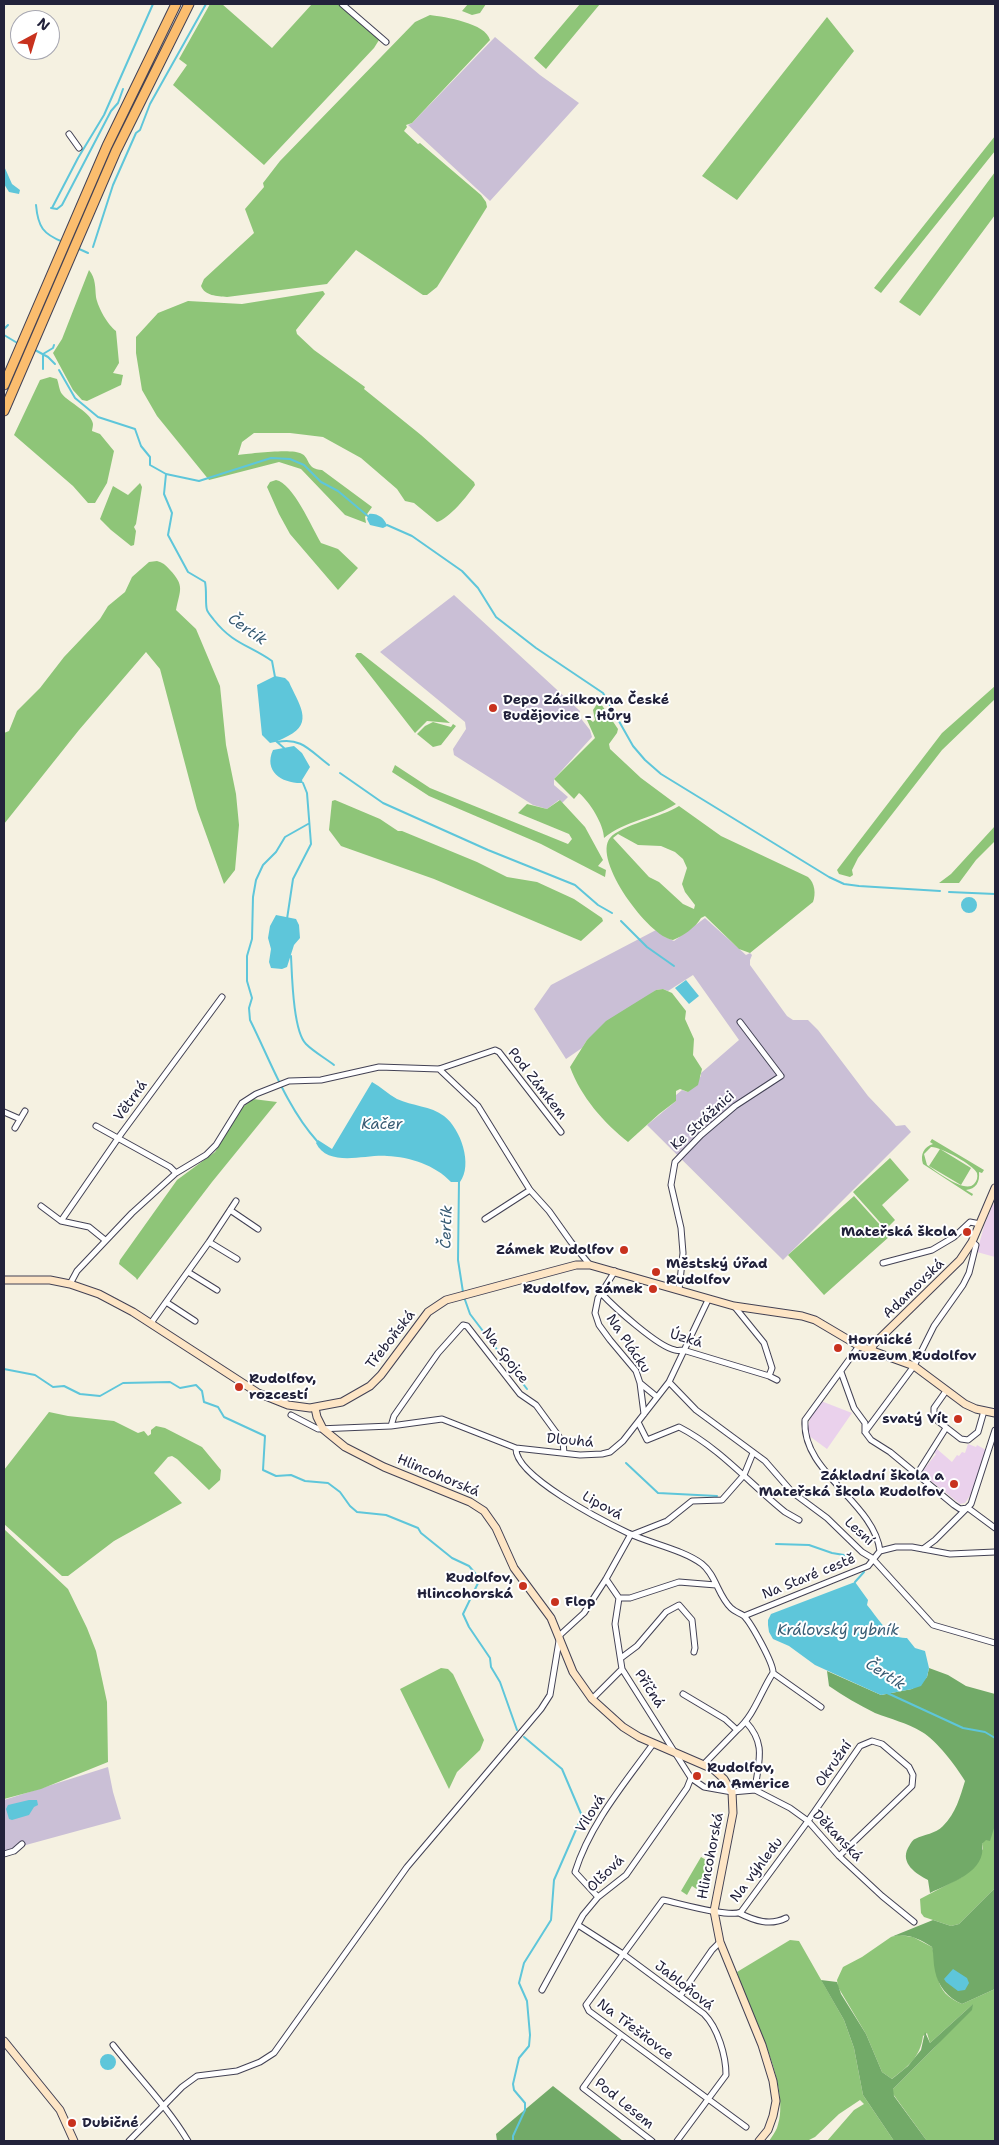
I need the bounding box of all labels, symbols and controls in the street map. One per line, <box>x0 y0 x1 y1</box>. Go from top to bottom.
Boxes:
north arrow <box>10 10 60 60</box>
text: N <box>34 14 54 35</box>
water label: Čertík <box>224 610 270 650</box>
place label: Depo Zásilkovna České Budějovice - Hůry <box>503 692 669 724</box>
marker: Depo Zásilkovna České Budějovice - Hůry <box>487 702 499 714</box>
street label: Pod Zámkem <box>504 1045 570 1123</box>
street label: Větrná <box>111 1077 151 1125</box>
street label: Ke Strážnici <box>668 1088 738 1154</box>
water label: Kačer <box>361 1116 403 1134</box>
water label: Čertík <box>437 1205 457 1249</box>
place label: Mateřská škola <box>841 1224 957 1240</box>
marker: Mateřská škola <box>961 1226 973 1238</box>
place label: Zámek Rudolfov <box>496 1242 614 1258</box>
marker: Zámek Rudolfov <box>618 1244 630 1256</box>
place label: Městský úřad Rudolfov <box>666 1256 768 1288</box>
street label: Adamovská <box>880 1256 948 1322</box>
marker: Městský úřad Rudolfov <box>650 1266 662 1278</box>
place label: Rudolfov, zámek <box>523 1281 643 1297</box>
marker: Rudolfov, zámek <box>647 1283 659 1295</box>
street label: Třeboňská <box>363 1307 419 1373</box>
street label: Na Plácku <box>602 1311 654 1377</box>
street label: Na Spojce <box>478 1325 532 1387</box>
street label: Úzká <box>668 1326 704 1352</box>
place label: Hornické muzeum Rudolfov <box>848 1332 977 1364</box>
marker: Hornické muzeum Rudolfov <box>832 1342 844 1354</box>
place label: Rudolfov, rozcestí <box>249 1371 316 1404</box>
marker: Rudolfov, rozcestí <box>233 1381 245 1393</box>
place label: svatý Vít <box>882 1411 948 1427</box>
marker: svatý Vít <box>952 1413 964 1425</box>
street label: Dlouhá <box>546 1431 594 1451</box>
street label: Hlincohorská <box>394 1451 482 1501</box>
place label: Základní škola a Mateřská škola Rudolfov <box>759 1468 944 1500</box>
marker: Základní škola a Mateřská škola Rudolfov <box>948 1478 960 1490</box>
street label: Lipová <box>579 1488 625 1524</box>
street label: Lesní <box>841 1514 877 1550</box>
street label: Na Staré cestě <box>760 1551 858 1603</box>
place label: Rudolfov, Hlincohorská <box>417 1570 513 1602</box>
marker: Rudolfov, Hlincohorská <box>517 1580 529 1592</box>
place label: Flop <box>565 1594 595 1610</box>
marker: Flop <box>549 1596 561 1608</box>
water label: Královský rybník <box>777 1622 899 1640</box>
water label: Čertík <box>862 1656 908 1694</box>
street label: Příčná <box>630 1667 668 1711</box>
street label: Okružní <box>812 1738 856 1790</box>
place label: Rudolfov, na Americe <box>707 1760 790 1792</box>
marker: Rudolfov, na Americe <box>691 1770 703 1782</box>
street label: Vilová <box>573 1792 609 1836</box>
street label: Děkanská <box>808 1807 866 1865</box>
street label: Hlincohorská <box>694 1811 728 1901</box>
street label: Na výhledu <box>727 1834 787 1906</box>
street label: Olšová <box>584 1852 628 1896</box>
street label: Jabloňová <box>651 1958 717 2014</box>
street label: Na Třešňovce <box>593 1996 677 2064</box>
street label: Pod Lesem <box>591 2075 657 2133</box>
place label: Dubičné <box>82 2115 139 2131</box>
marker: Dubičné <box>66 2117 78 2129</box>

